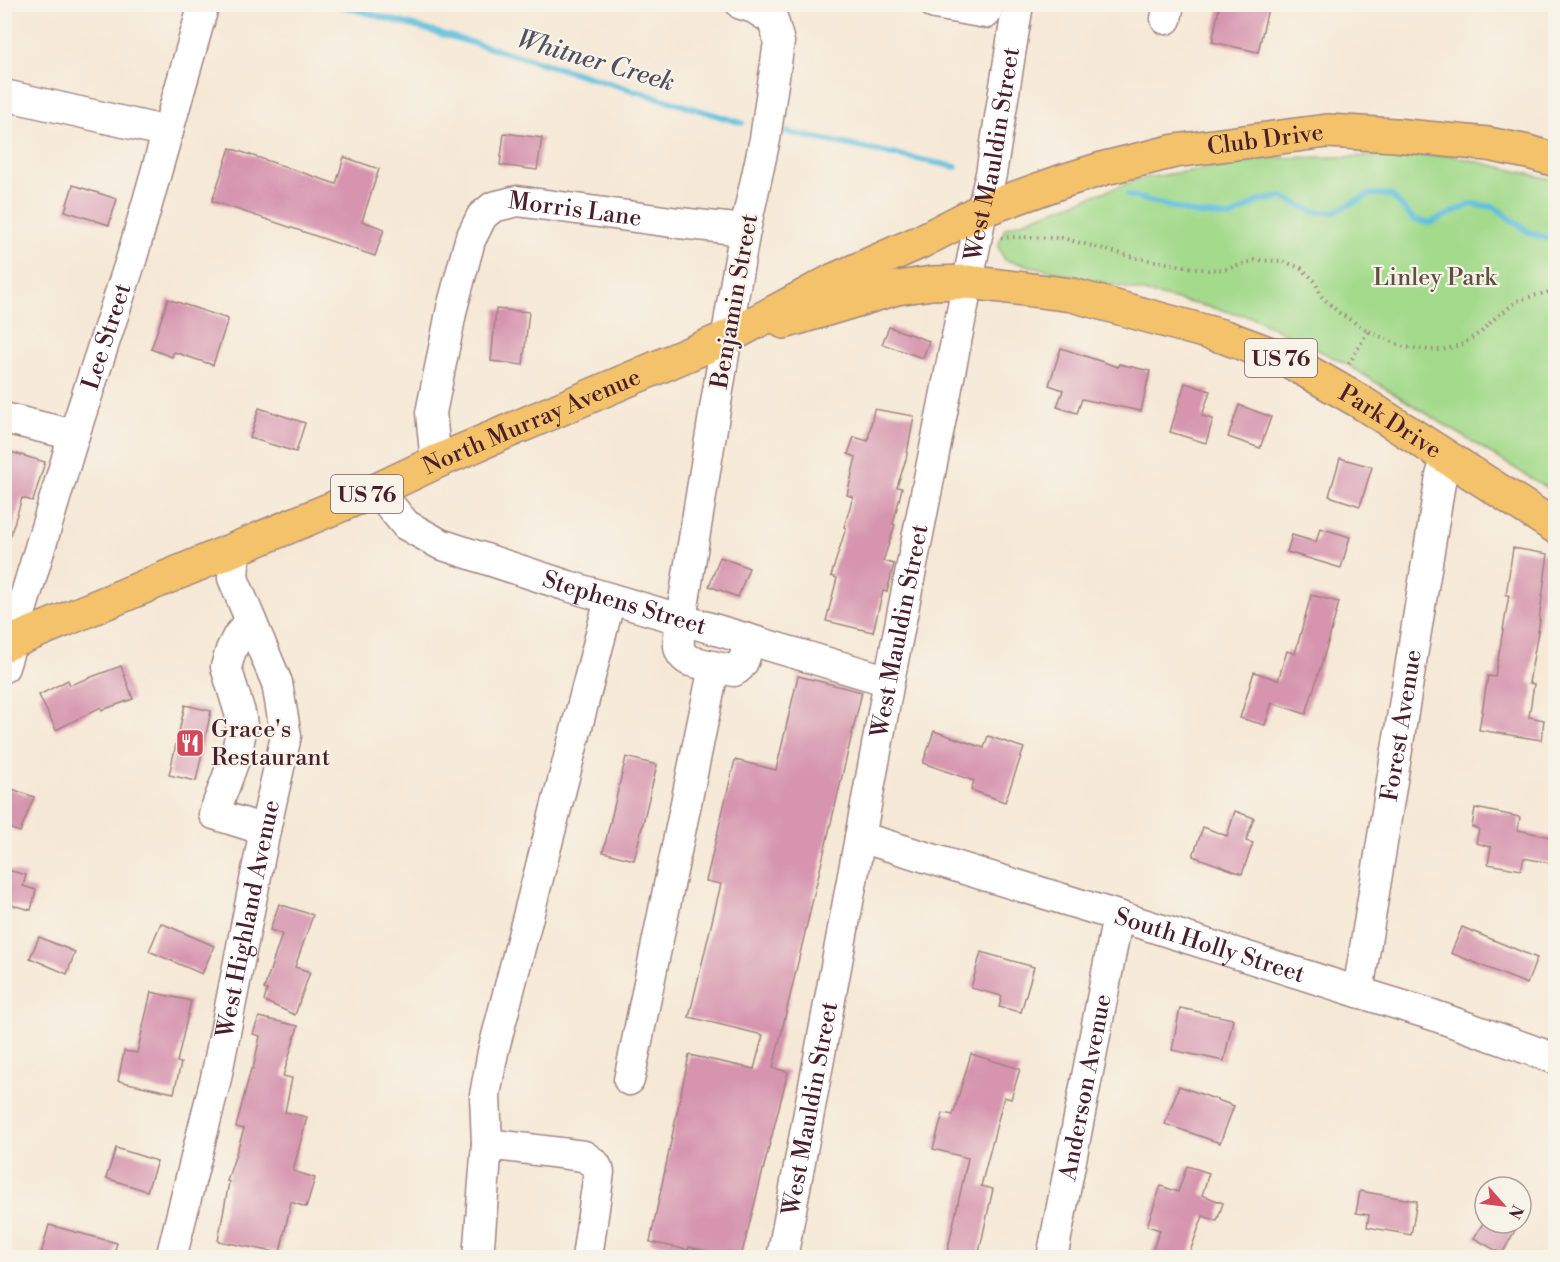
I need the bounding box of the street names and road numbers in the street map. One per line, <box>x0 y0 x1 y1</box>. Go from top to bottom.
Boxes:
street label: West Mauldin Street <box>958 45 1027 264</box>
street label: Club Drive <box>1205 118 1325 163</box>
street label: Morris Lane <box>506 186 643 234</box>
street label: Benjamin Street <box>705 211 765 392</box>
street label: Lee Street <box>76 279 139 394</box>
road number: US 76 <box>1245 339 1317 377</box>
street label: North Murray Avenue <box>418 362 645 482</box>
street label: Park Drive <box>1333 379 1447 466</box>
road number: US 76 <box>331 475 403 513</box>
street label: West Mauldin Street <box>865 521 936 741</box>
street label: Stephens Street <box>538 565 710 642</box>
street label: Forest Avenue <box>1375 648 1429 804</box>
street label: West Highland Avenue <box>210 797 287 1041</box>
street label: South Holly Street <box>1111 902 1309 990</box>
street label: Anderson Avenue <box>1053 992 1119 1184</box>
street label: West Mauldin Street <box>776 999 845 1219</box>

